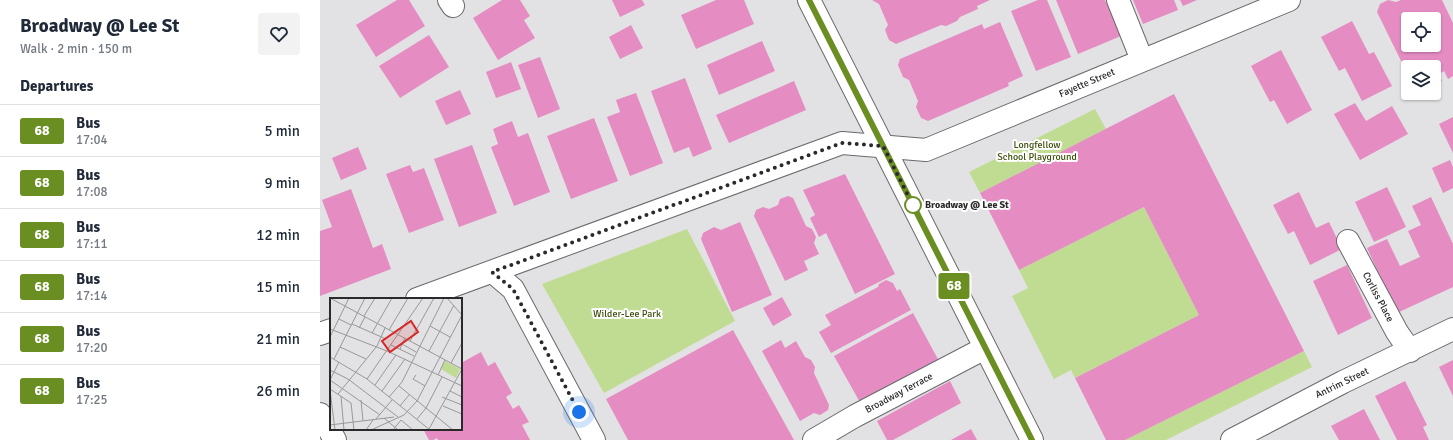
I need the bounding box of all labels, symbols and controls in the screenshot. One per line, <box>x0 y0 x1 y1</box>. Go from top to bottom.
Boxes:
map controls <box>1401 12 1441 100</box>
button: locate <box>1401 12 1441 52</box>
button: heart <box>258 13 300 55</box>
text: Broadway @ Lee St <box>20 14 179 38</box>
text: Walk · 2 min · 150 m <box>20 41 132 57</box>
button: layers <box>1401 60 1441 100</box>
street label: Fayette Street <box>1057 66 1117 100</box>
text: Departures <box>20 77 93 95</box>
text: Bus <box>76 114 100 132</box>
text: 68 <box>34 122 50 139</box>
text: 5 min <box>264 122 300 140</box>
text: 17:04 <box>76 132 108 148</box>
park label: Longfellow School Playground <box>997 139 1077 163</box>
text: Bus <box>76 166 100 184</box>
text: 68 <box>34 174 50 191</box>
text: 9 min <box>264 174 300 192</box>
text: 17:08 <box>76 184 108 200</box>
marker: Broadway @ Lee St <box>904 196 922 214</box>
place label: Broadway @ Lee St <box>925 199 1009 211</box>
text: Bus <box>76 218 100 236</box>
text: 68 <box>34 226 50 243</box>
text: 12 min <box>256 226 300 244</box>
text: 17:11 <box>76 236 108 252</box>
text: Bus <box>76 270 100 288</box>
street label: Corliss Place <box>1360 270 1396 324</box>
line badge: 68 <box>936 273 972 299</box>
text: 68 <box>946 277 962 294</box>
text: 68 <box>34 278 50 295</box>
text: 15 min <box>256 278 300 296</box>
text: 17:14 <box>76 288 108 304</box>
inset map <box>330 298 462 430</box>
park label: Wilder-Lee Park <box>593 308 661 320</box>
text: Bus <box>76 322 100 340</box>
text: 68 <box>34 330 50 347</box>
text: 21 min <box>256 330 300 348</box>
text: 17:20 <box>76 340 108 356</box>
street label: Antrim Street <box>1313 365 1371 401</box>
street label: Broadway Terrace <box>863 370 935 416</box>
text: Bus <box>76 374 100 392</box>
text: 68 <box>34 382 50 399</box>
text: 26 min <box>256 382 300 400</box>
text: 17:25 <box>76 392 108 408</box>
your location <box>569 402 589 422</box>

